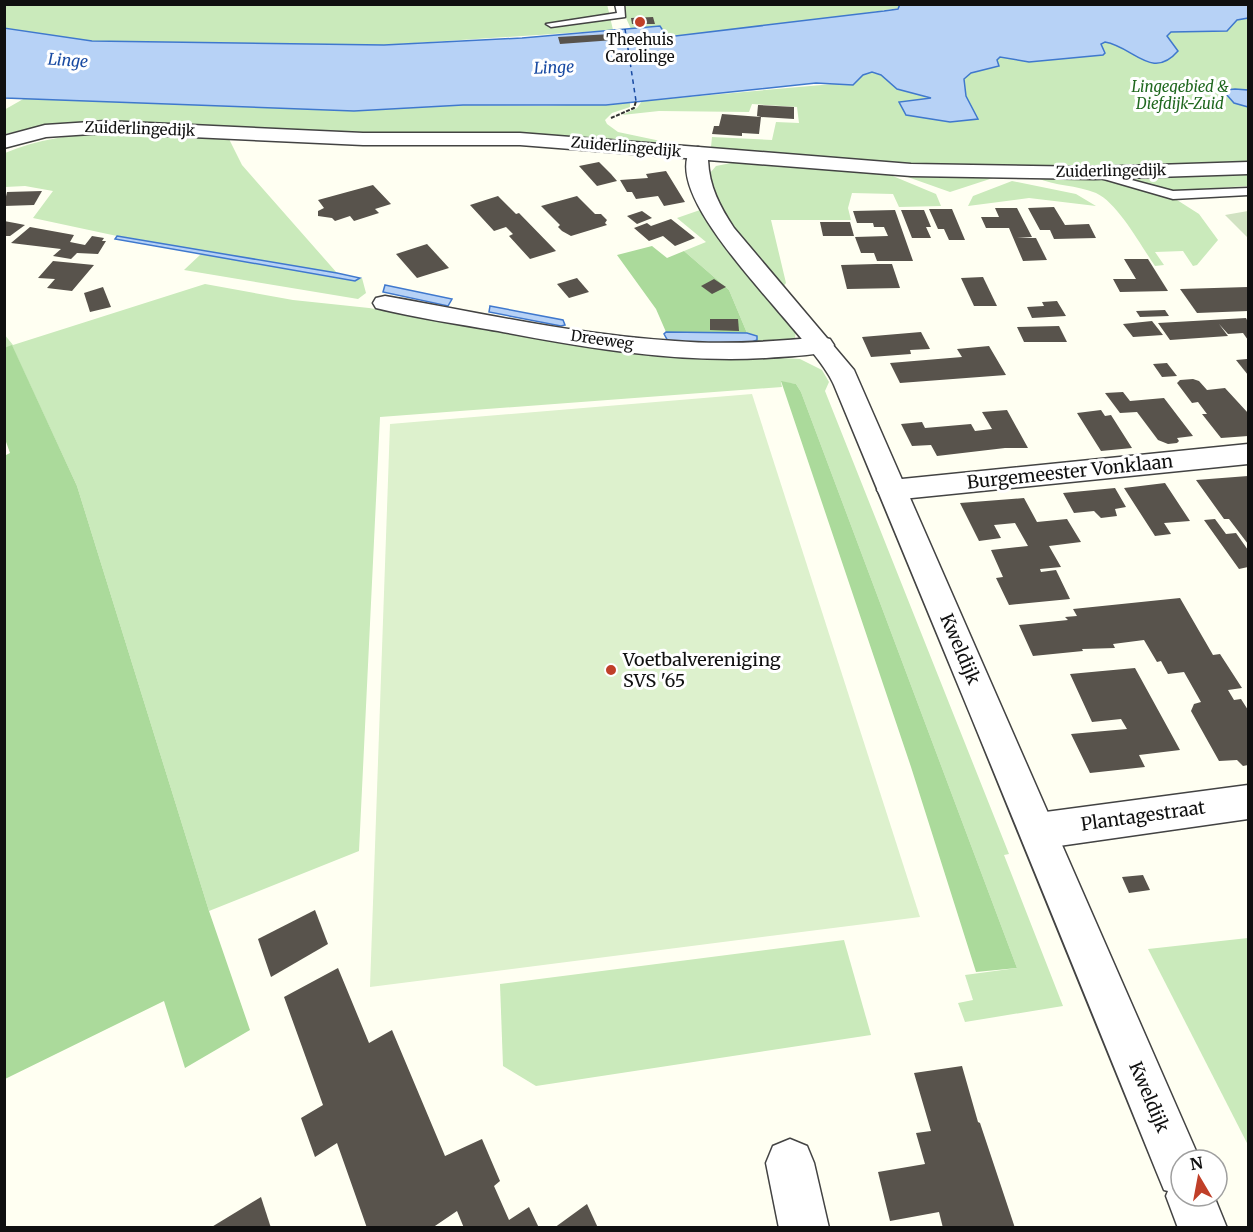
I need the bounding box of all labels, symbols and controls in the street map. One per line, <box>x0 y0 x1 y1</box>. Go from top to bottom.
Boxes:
marker: Theehuis Carolinge <box>633 15 647 29</box>
place label: Theehuis Carolinge <box>606 30 675 66</box>
water label: Linge <box>47 49 89 71</box>
water label: Linge <box>533 56 575 78</box>
park label: Lingegebied & Diefdijk-Zuid <box>1132 77 1229 113</box>
street label: Zuiderlingedijk <box>84 117 196 140</box>
street label: Zuiderlingedijk <box>570 132 682 161</box>
street label: Zuiderlingedijk <box>1056 160 1167 181</box>
street label: Dreeweg <box>569 326 635 353</box>
street label: Burgemeester Vonklaan <box>966 449 1174 494</box>
street label: Kweldijk <box>935 610 986 688</box>
place label: Voetbalvereniging SVS '65 <box>622 648 781 692</box>
marker: Voetbalvereniging SVS '65 <box>604 663 618 677</box>
street label: Plantagestraat <box>1079 795 1207 836</box>
street label: Kweldijk <box>1124 1058 1175 1136</box>
north arrow <box>1169 1148 1229 1208</box>
text: N <box>1188 1152 1205 1174</box>

